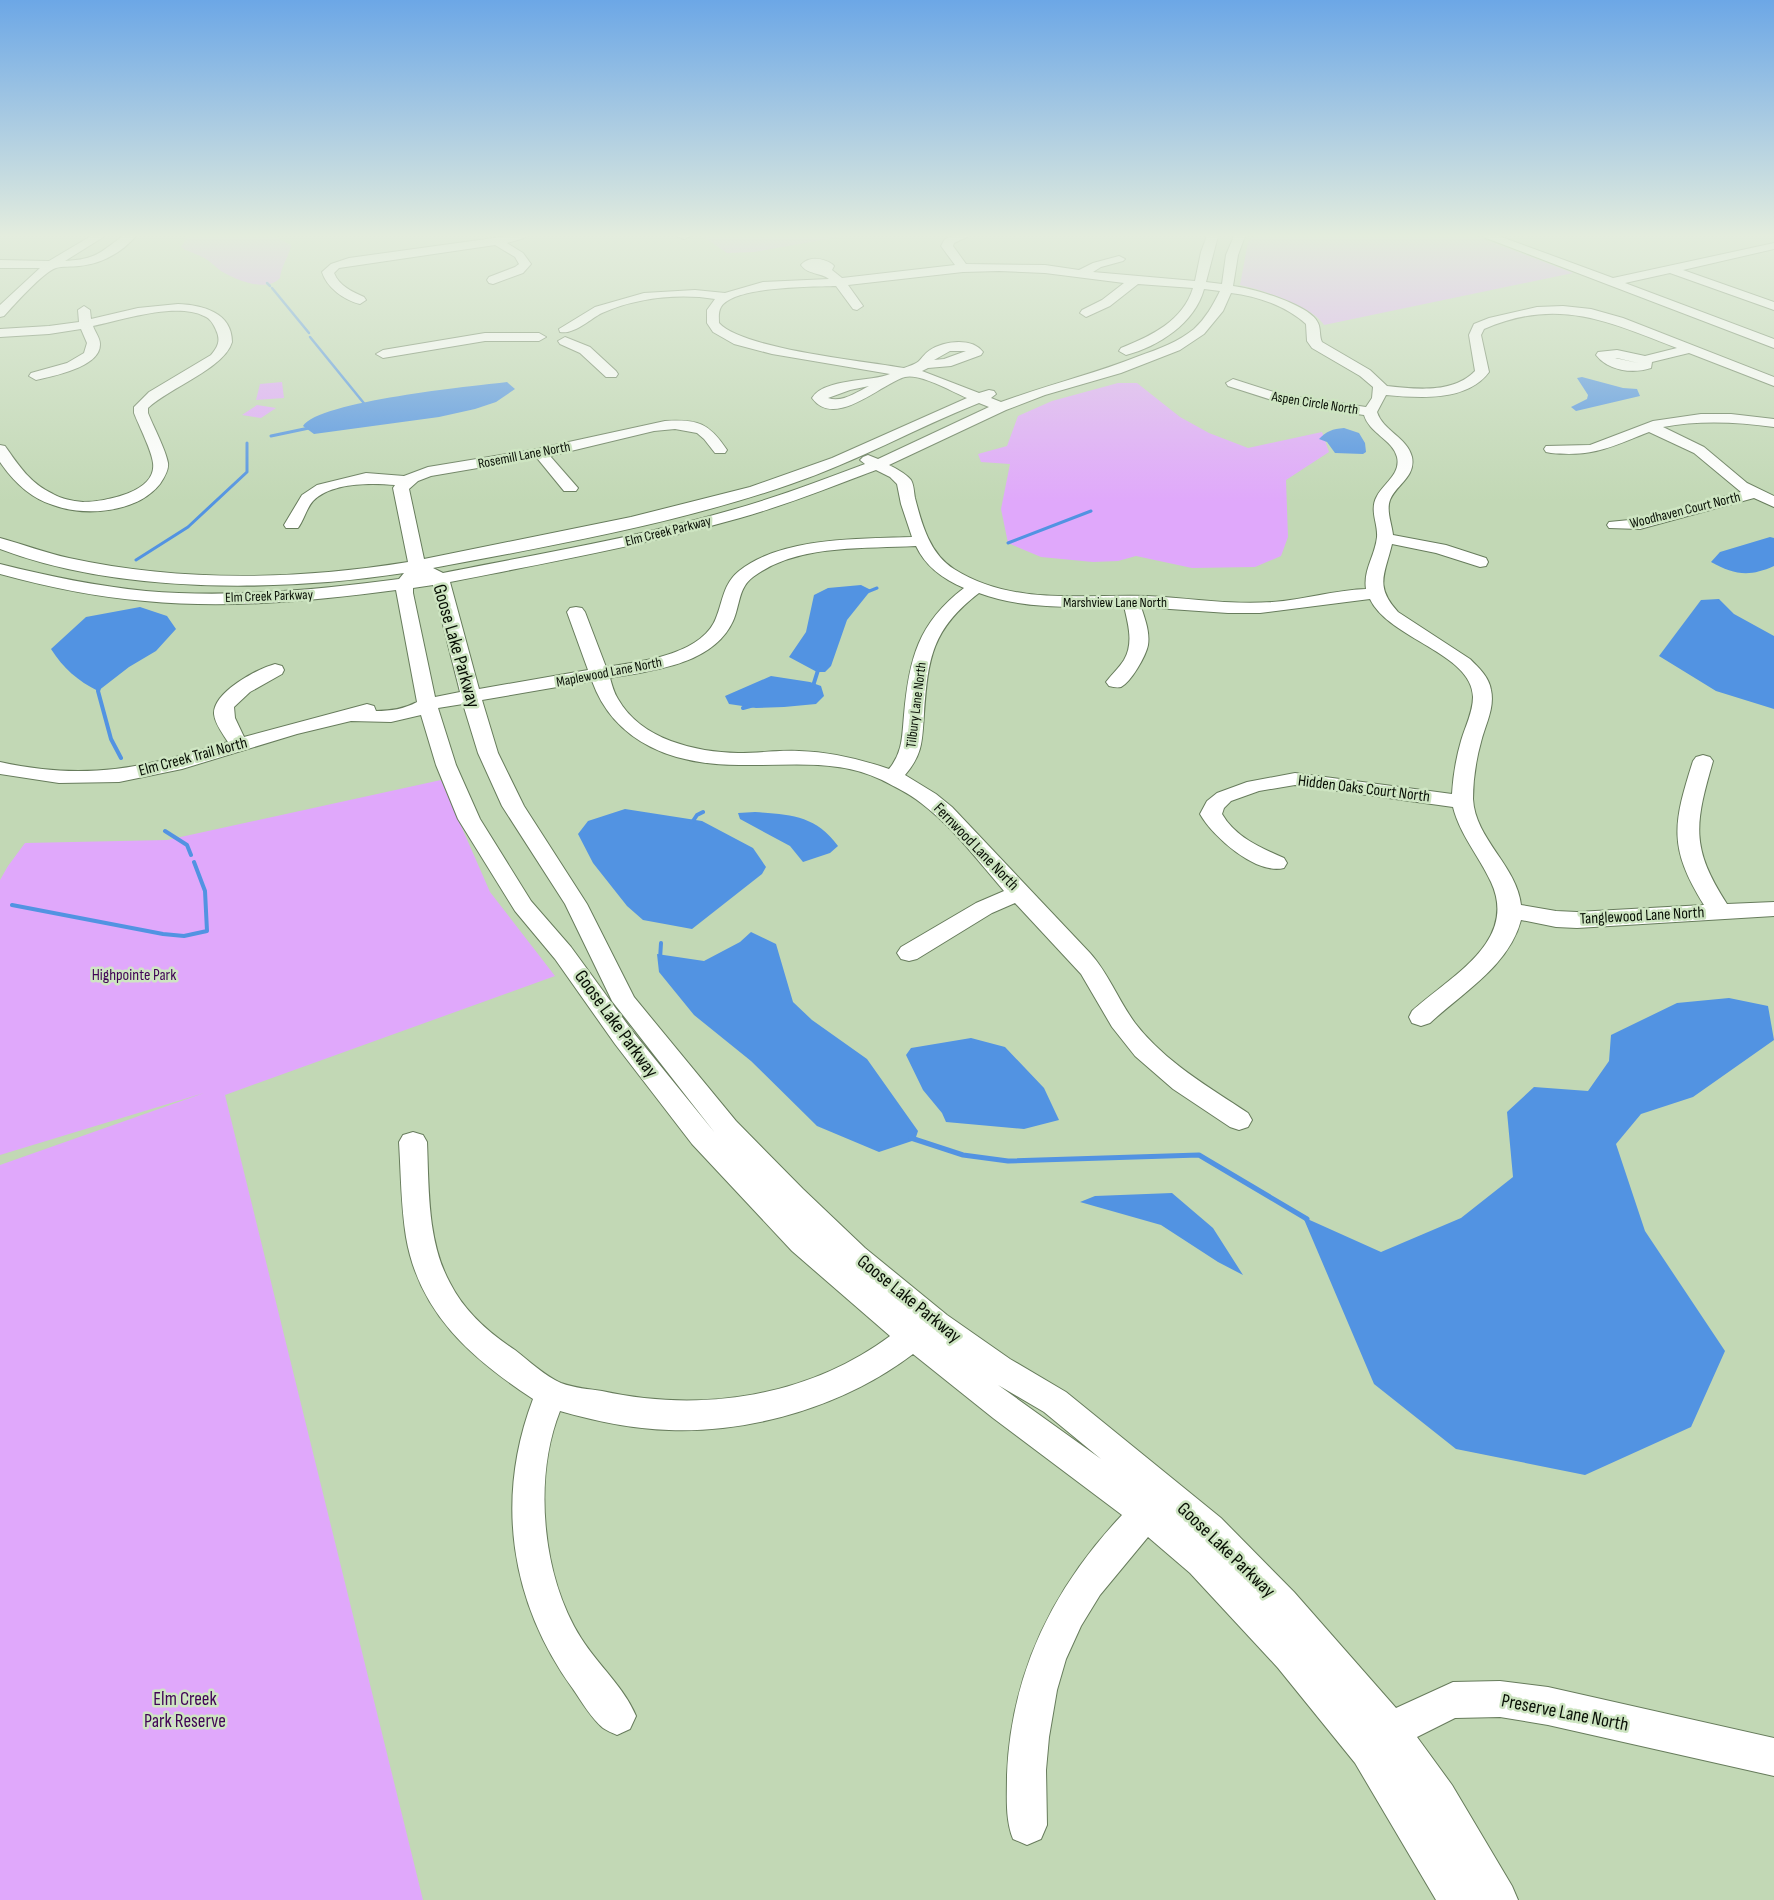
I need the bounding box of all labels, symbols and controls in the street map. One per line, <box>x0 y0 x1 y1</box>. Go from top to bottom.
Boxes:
street label: Aspen Circle North <box>1270 388 1359 418</box>
street label: Rosemill Lane North <box>476 438 572 472</box>
street label: Woodhaven Court North <box>1628 488 1742 532</box>
street label: Elm Creek Parkway <box>623 512 713 550</box>
street label: Goose Lake Parkway <box>427 582 485 711</box>
street label: Elm Creek Parkway <box>225 586 314 606</box>
street label: Marshview Lane North <box>1063 594 1167 611</box>
street label: Maplewood Lane North <box>555 653 663 691</box>
street label: Tilbury Lane North <box>902 661 930 749</box>
street label: Elm Creek Trail North <box>137 733 249 781</box>
street label: Hidden Oaks Court North <box>1297 771 1431 807</box>
street label: Fernwood Lane North <box>929 799 1023 895</box>
street label: Tanglewood Lane North <box>1579 903 1705 929</box>
park label: Highpointe Park <box>92 966 176 985</box>
street label: Goose Lake Parkway <box>569 966 663 1083</box>
street label: Goose Lake Parkway <box>852 1250 966 1348</box>
street label: Goose Lake Parkway <box>1172 1497 1280 1603</box>
park label: Elm Creek Park Reserve <box>144 1688 226 1733</box>
street label: Preserve Lane North <box>1499 1689 1631 1737</box>

